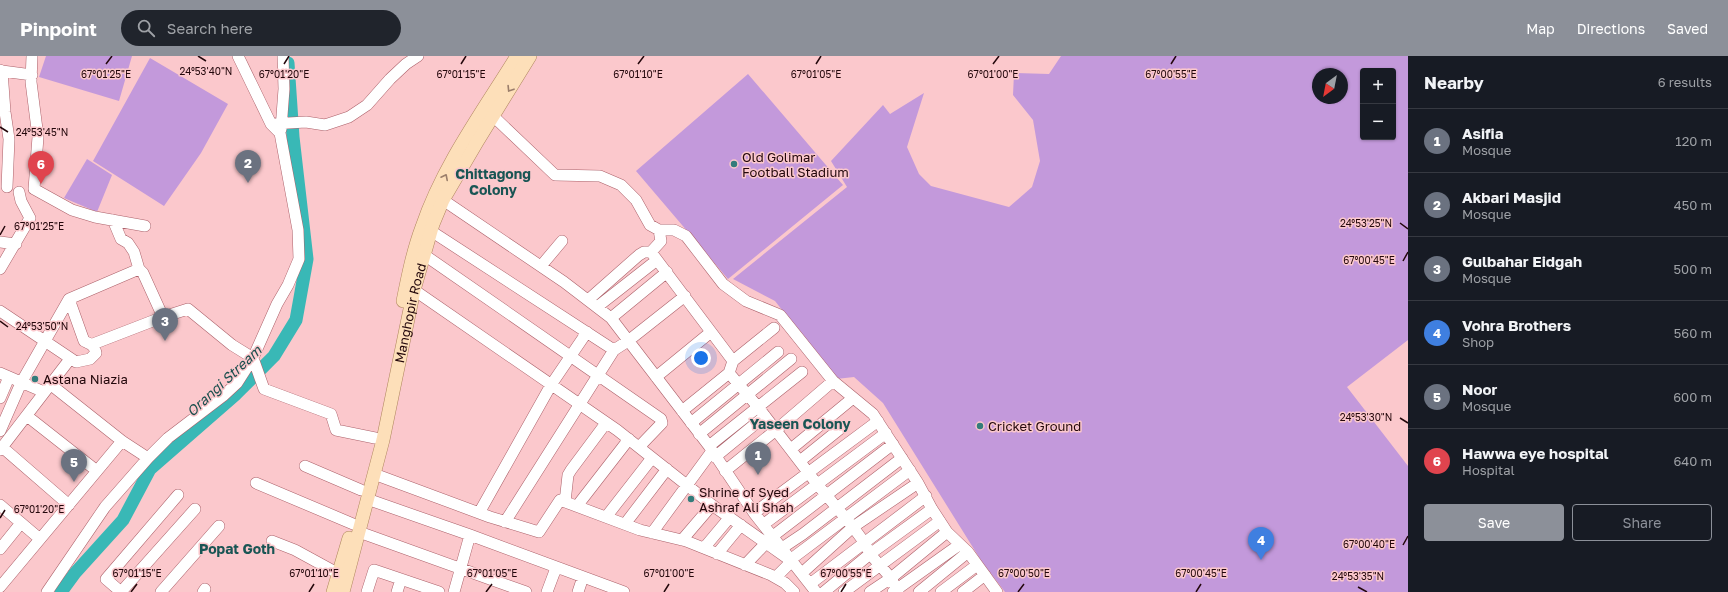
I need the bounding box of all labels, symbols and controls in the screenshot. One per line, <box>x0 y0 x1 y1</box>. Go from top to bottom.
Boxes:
search box <box>121 10 401 46</box>
text: Pinpoint <box>20 17 97 40</box>
icon: search <box>135 17 157 39</box>
text: Search here <box>167 19 253 37</box>
text: Map <box>1526 20 1555 37</box>
text: Directions <box>1577 20 1645 37</box>
text: Saved <box>1667 20 1708 37</box>
text: 24°53'40"N <box>180 65 232 77</box>
text: 67°01'25"E <box>81 68 131 80</box>
text: 67°01'20"E <box>259 68 309 80</box>
text: 67°01'15"E <box>436 68 486 80</box>
text: 67°01'10"E <box>613 68 663 80</box>
text: 67°01'05"E <box>791 68 841 80</box>
text: 67°01'00"E <box>968 68 1018 80</box>
text: 67°00'55"E <box>1145 68 1197 80</box>
north arrow <box>1312 68 1348 104</box>
map controls <box>1360 68 1396 140</box>
button: + <box>1360 68 1396 104</box>
text: Nearby <box>1424 72 1484 93</box>
text: 6 results <box>1658 74 1712 90</box>
one-way arrow <box>507 85 514 92</box>
button: − <box>1360 104 1396 140</box>
text: Asifia <box>1462 124 1503 142</box>
text: 24°53'45"N <box>16 126 68 138</box>
text: 1 <box>1434 133 1440 149</box>
text: 120 m <box>1675 133 1712 149</box>
text: Mosque <box>1462 142 1511 158</box>
place label: Old Golimar Football Stadium <box>742 149 849 180</box>
pin: 2 <box>235 150 261 183</box>
pin: 6 <box>28 151 54 184</box>
marker: Old Golimar Football Stadium <box>729 159 739 169</box>
district label: Chittagong Colony <box>455 165 531 198</box>
one-way arrow <box>440 174 447 181</box>
text: Akbari Masjid <box>1462 188 1561 206</box>
text: 2 <box>1433 197 1441 213</box>
text: 450 m <box>1674 197 1712 213</box>
text: Mosque <box>1462 206 1511 222</box>
text: 24°53'25"N <box>1340 217 1392 229</box>
text: 67°01'25"E <box>14 220 64 232</box>
text: Gulbahar Eidgah <box>1462 252 1582 270</box>
text: 67°00'45"E <box>1343 254 1395 266</box>
street label: Manghopir Road <box>391 261 429 364</box>
text: 3 <box>1433 261 1441 277</box>
text: 500 m <box>1674 261 1712 277</box>
text: Mosque <box>1462 270 1511 286</box>
pin: 3 <box>152 308 178 341</box>
text: Vohra Brothers <box>1462 316 1571 334</box>
text: 24°53'50"N <box>16 320 68 332</box>
text: 4 <box>1433 325 1441 341</box>
text: 560 m <box>1674 325 1712 341</box>
text: Shop <box>1462 334 1494 350</box>
water label: Orangi Stream <box>183 341 265 420</box>
your location <box>691 348 711 368</box>
place label: Astana Niazia <box>43 371 128 387</box>
marker: Astana Niazia <box>30 374 40 384</box>
text: Noor <box>1462 380 1497 398</box>
text: 5 <box>1433 389 1441 405</box>
text: 600 m <box>1673 389 1712 405</box>
text: Mosque <box>1462 398 1511 414</box>
text: 24°53'30"N <box>1340 411 1392 423</box>
district label: Yaseen Colony <box>749 415 851 432</box>
place label: Cricket Ground <box>988 418 1081 434</box>
marker: Cricket Ground <box>975 421 985 431</box>
pin: 1 <box>745 442 771 475</box>
text: Hawwa eye hospital <box>1462 444 1609 462</box>
pin: 5 <box>61 449 87 482</box>
text: 6 <box>1433 453 1441 469</box>
text: 640 m <box>1673 453 1712 469</box>
text: Hospital <box>1462 462 1515 478</box>
place label: Shrine of Syed Ashraf Ali Shah <box>699 484 794 515</box>
marker: Shrine of Syed Ashraf Ali Shah <box>686 494 696 504</box>
text: 67°01'20"E <box>14 503 64 515</box>
button: Save <box>1424 504 1564 541</box>
button: Share <box>1572 504 1712 541</box>
pin: 4 <box>1248 527 1274 560</box>
text: 67°00'40"E <box>1343 538 1395 550</box>
district label: Popat Goth <box>199 540 275 557</box>
text: 67°01'15"E <box>112 567 162 579</box>
text: 67°01'10"E <box>289 567 339 579</box>
text: 67°01'05"E <box>467 567 517 579</box>
text: 67°01'00"E <box>644 567 694 579</box>
text: 67°00'55"E <box>820 567 872 579</box>
text: 67°00'50"E <box>998 567 1050 579</box>
text: 67°00'45"E <box>1175 567 1227 579</box>
text: 24°53'35"N <box>1332 570 1384 582</box>

